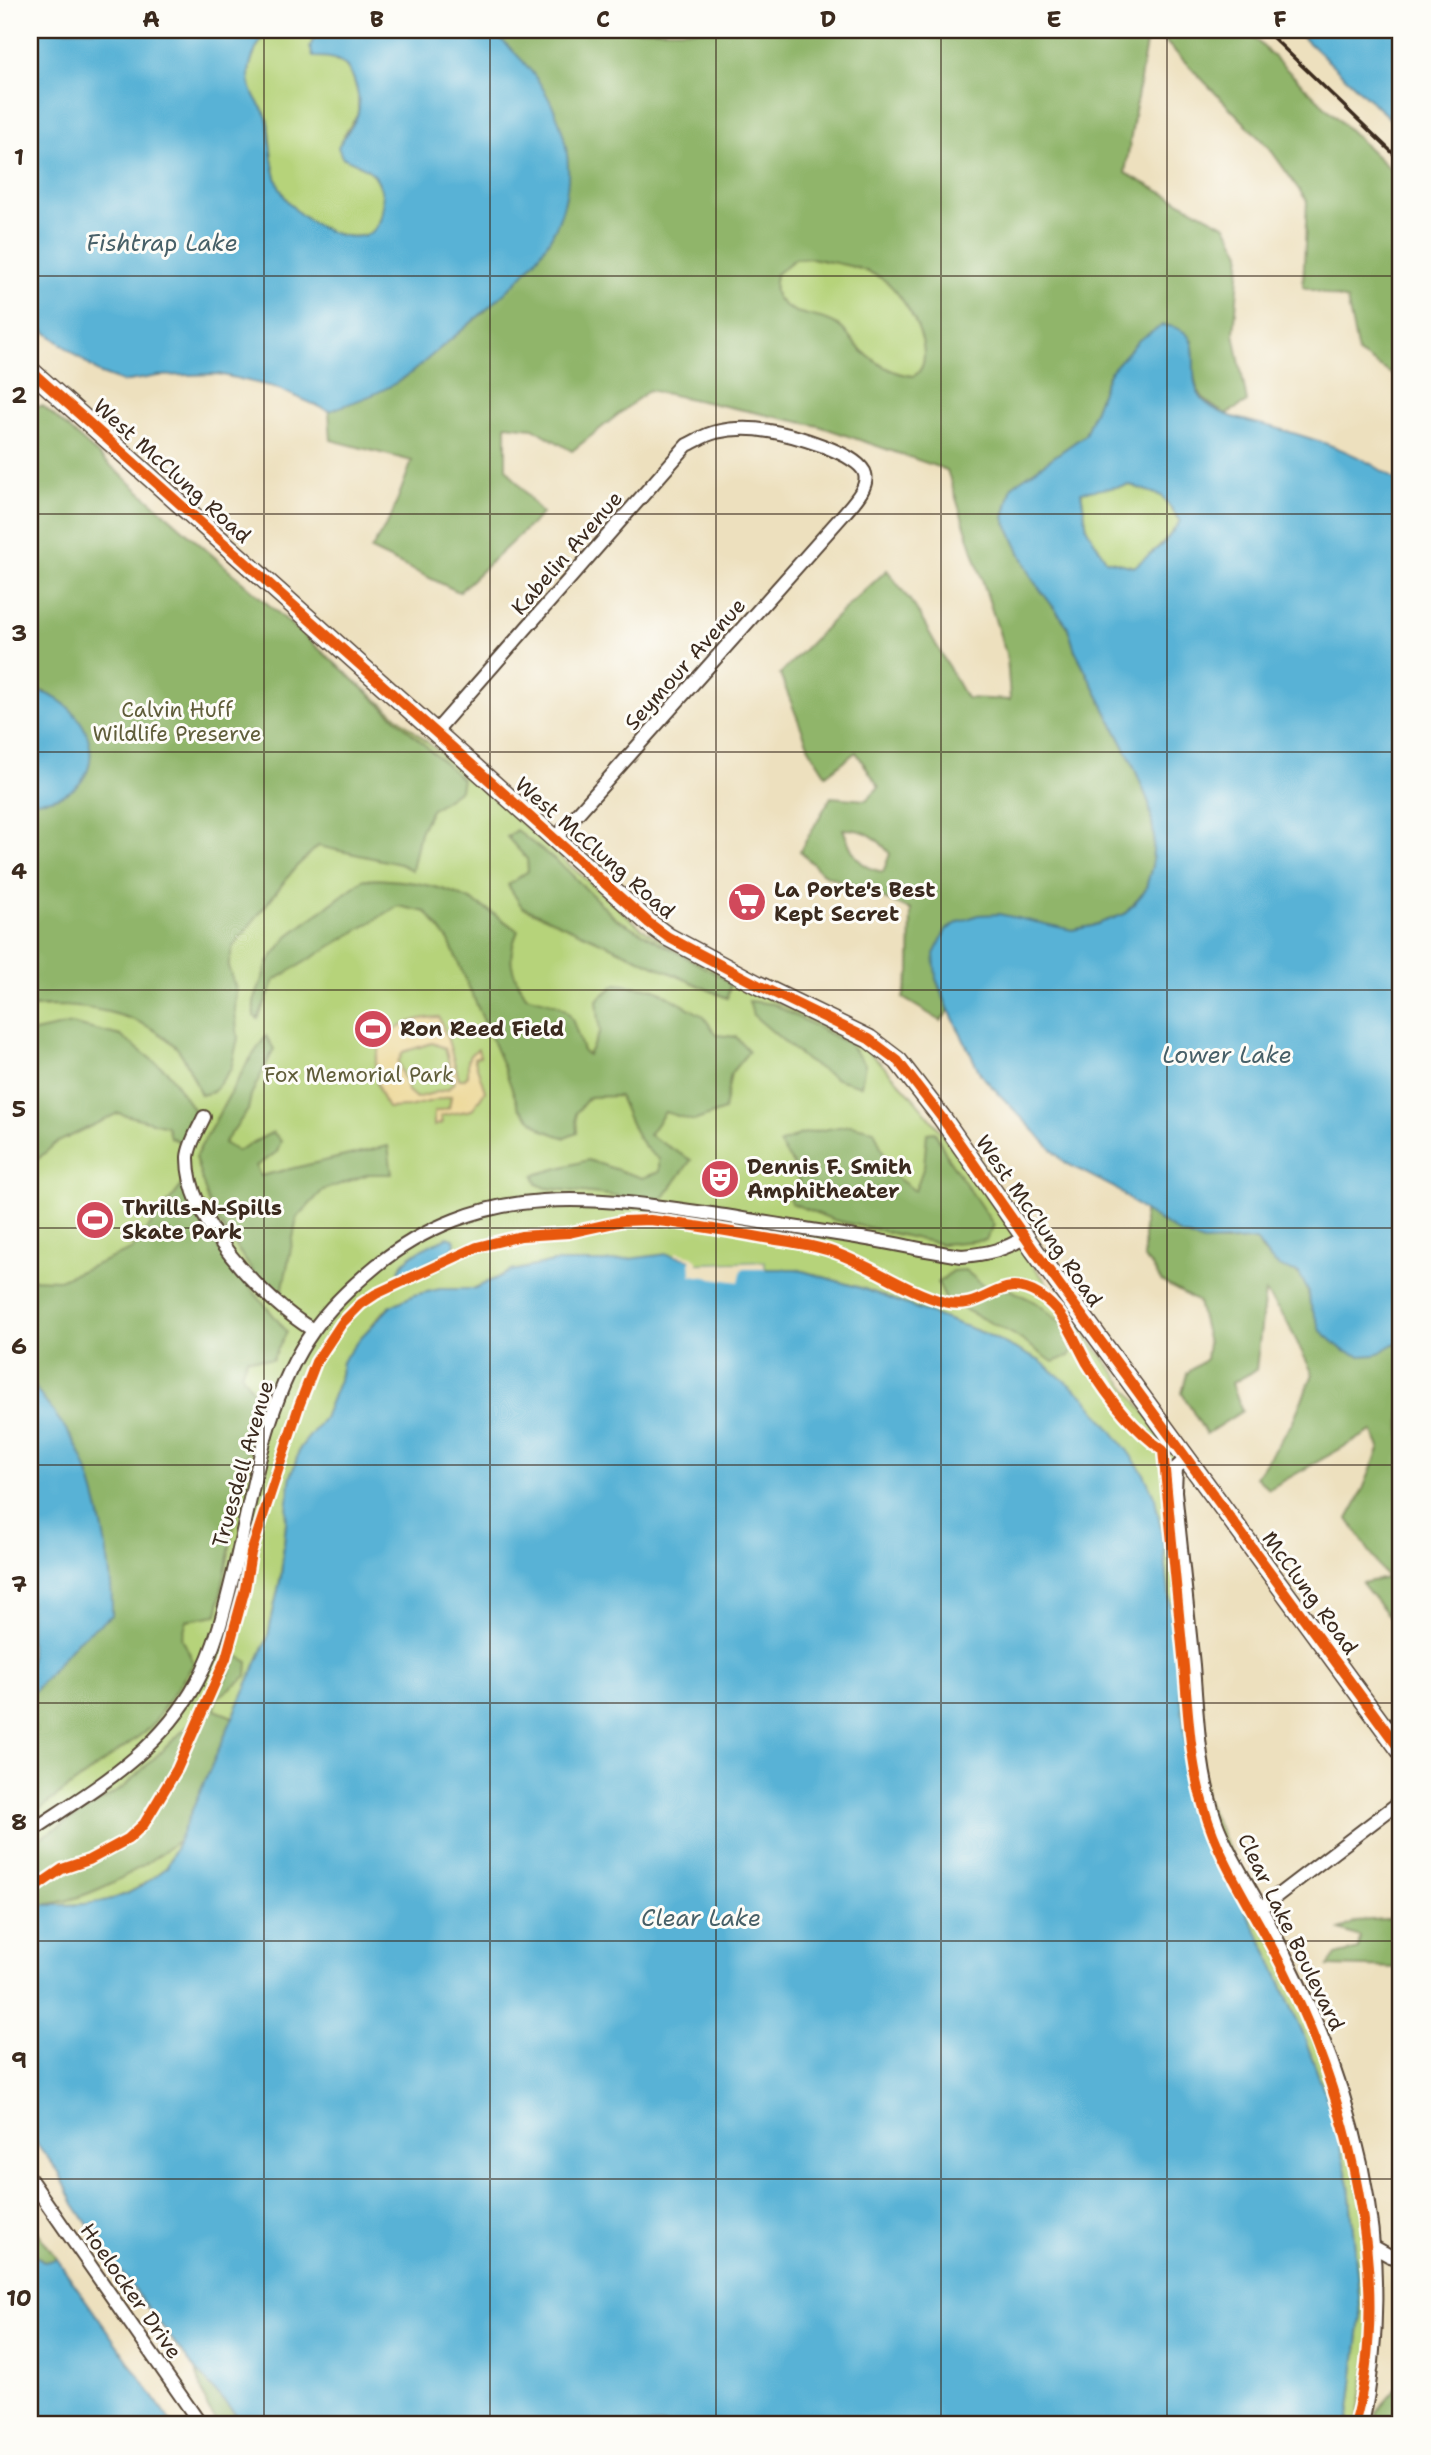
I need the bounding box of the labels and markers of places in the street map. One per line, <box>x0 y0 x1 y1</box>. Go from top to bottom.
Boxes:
place label: La Porte's Best Kept Secret <box>774 876 936 928</box>
supermarket icon: La Porte's Best Kept Secret <box>726 881 768 923</box>
sports icon: Ron Reed Field <box>352 1008 394 1050</box>
place label: Ron Reed Field <box>400 1015 564 1043</box>
place label: Dennis F. Smith Amphitheater <box>747 1153 912 1205</box>
theatre icon: Dennis F. Smith Amphitheater <box>699 1158 741 1200</box>
place label: Thrills-N-Spills Skate Park <box>122 1194 282 1246</box>
sports icon: Thrills-N-Spills Skate Park <box>74 1199 116 1241</box>

